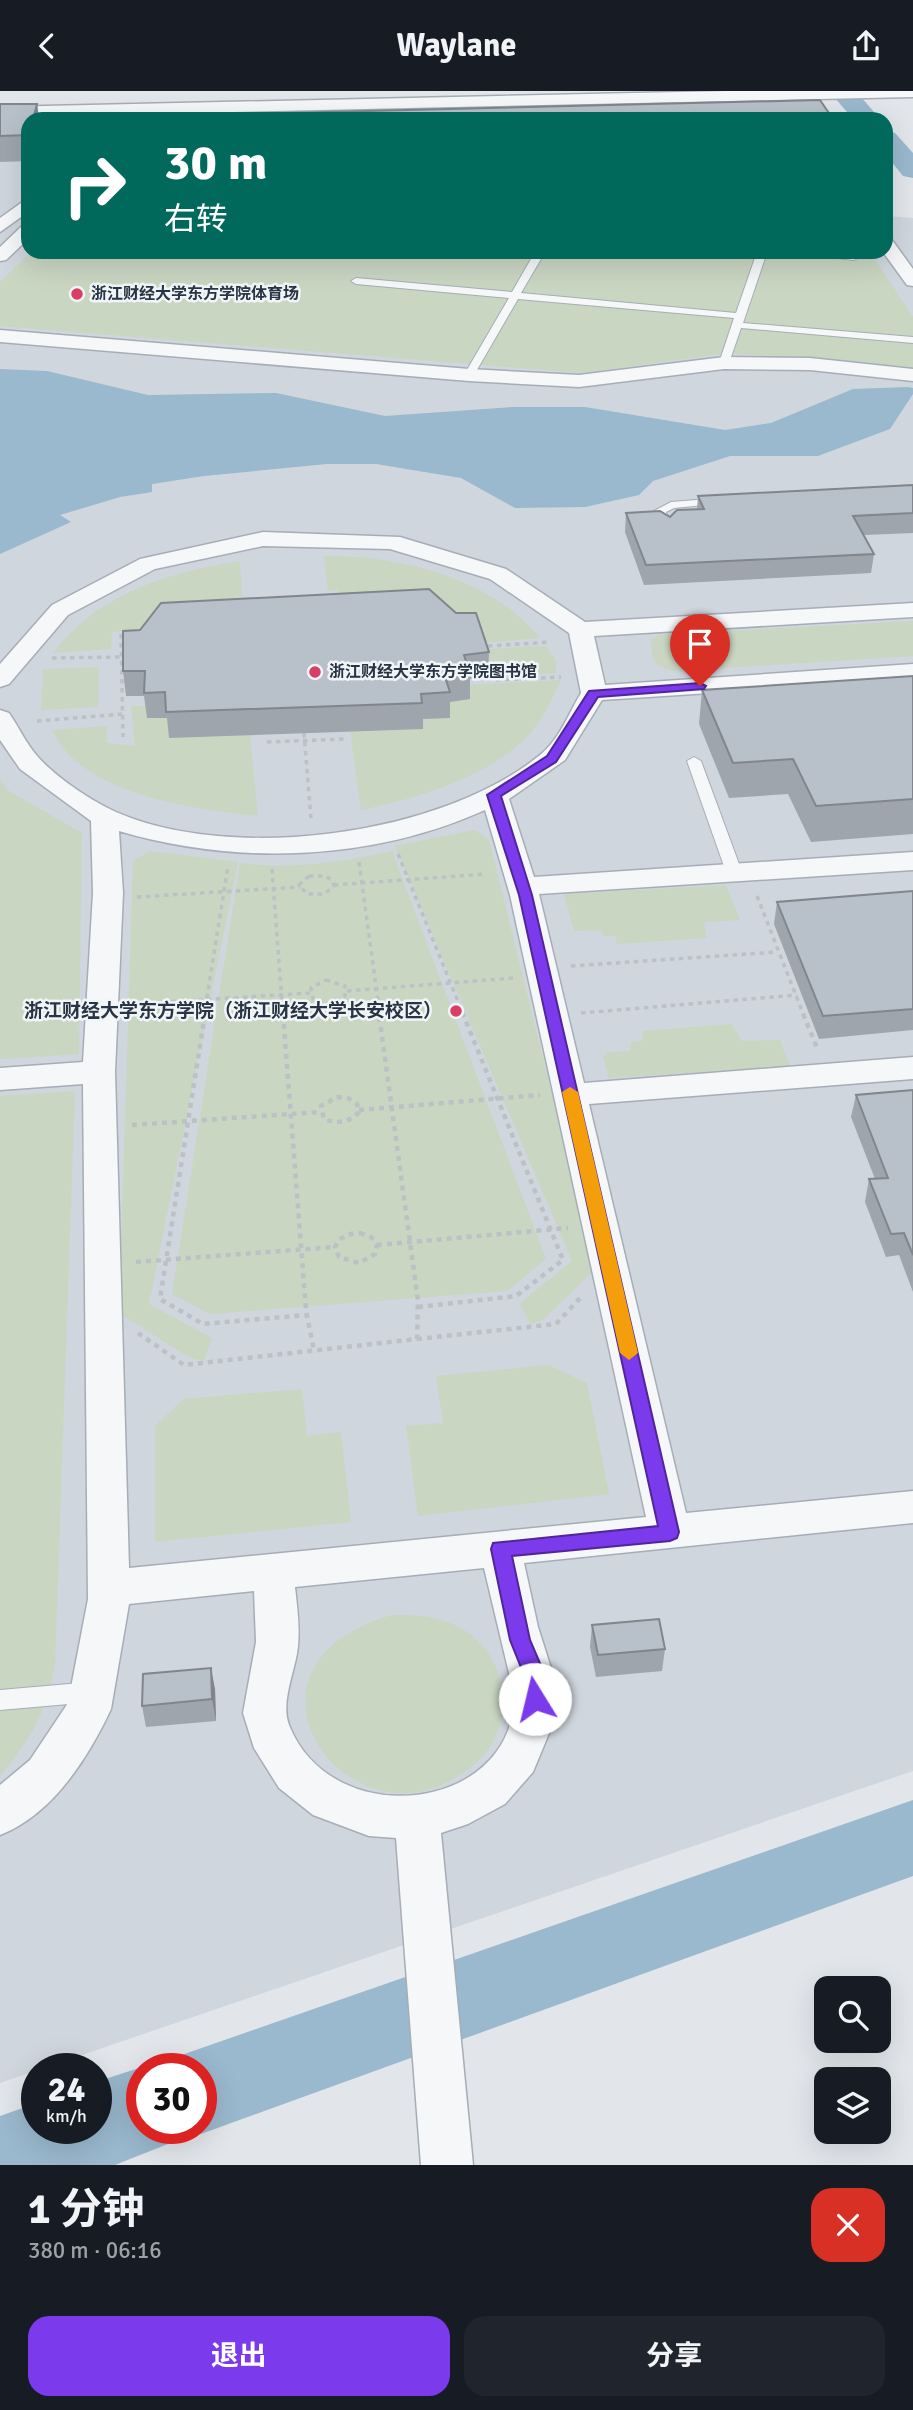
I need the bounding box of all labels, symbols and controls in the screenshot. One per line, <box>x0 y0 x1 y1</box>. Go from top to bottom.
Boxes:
text: Waylane <box>397 26 516 65</box>
icon: back <box>28 27 66 65</box>
icon: share <box>847 27 885 65</box>
text: 30 m <box>164 133 267 193</box>
icon: right <box>49 140 140 231</box>
text: 右转 <box>164 200 228 239</box>
place label: 浙江财经大学东方学院体育场 <box>91 284 299 304</box>
marker: 浙江财经大学东方学院体育场 <box>69 286 85 302</box>
pin <box>670 614 730 686</box>
icon: arrive <box>681 625 719 663</box>
place label: 浙江财经大学东方学院图书馆 <box>329 662 537 682</box>
marker: 浙江财经大学东方学院图书馆 <box>307 664 323 680</box>
place label: 浙江财经大学东方学院（浙江财经大学长安校区） <box>24 999 442 1023</box>
marker: 浙江财经大学东方学院（浙江财经大学长安校区） <box>448 1003 464 1019</box>
position arrow <box>498 1662 572 1736</box>
map controls <box>814 1976 891 2144</box>
button: search <box>814 1976 891 2053</box>
speed limit sign: 30 <box>126 2053 217 2144</box>
button: layers <box>814 2067 891 2144</box>
text: 24 <box>48 2068 85 2111</box>
text: km/h <box>46 2105 87 2127</box>
text: 1 分钟 <box>28 2184 144 2235</box>
button: close <box>811 2188 885 2262</box>
text: 380 m · 06:16 <box>28 2236 162 2265</box>
button: 退出 <box>28 2316 450 2396</box>
button: 分享 <box>464 2316 885 2396</box>

